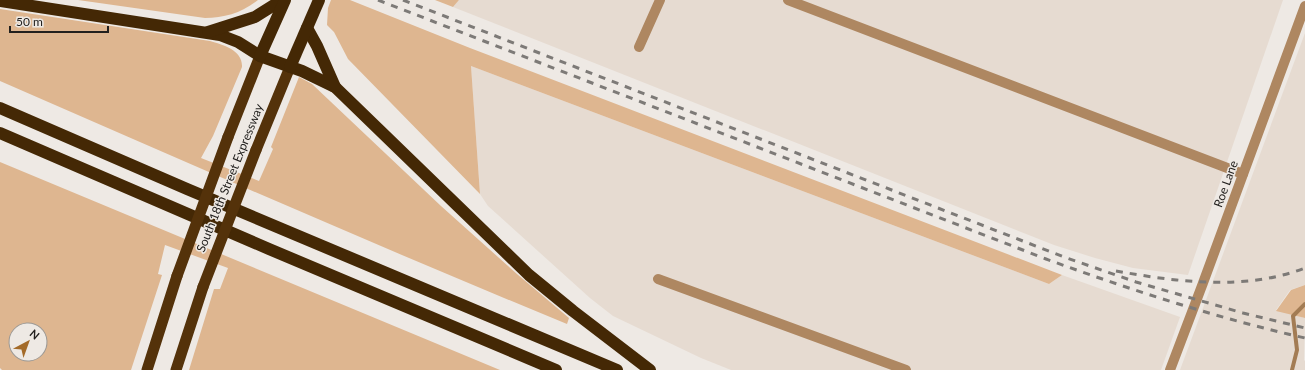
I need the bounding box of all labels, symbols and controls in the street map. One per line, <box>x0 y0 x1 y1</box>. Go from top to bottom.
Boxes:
scale bar <box>10 8 108 34</box>
text: 50 m <box>16 14 43 29</box>
street label: South 18th Street Expressway <box>193 101 266 254</box>
street label: Roe Lane <box>1210 158 1241 209</box>
north arrow <box>8 322 48 362</box>
text: N <box>27 326 42 342</box>

